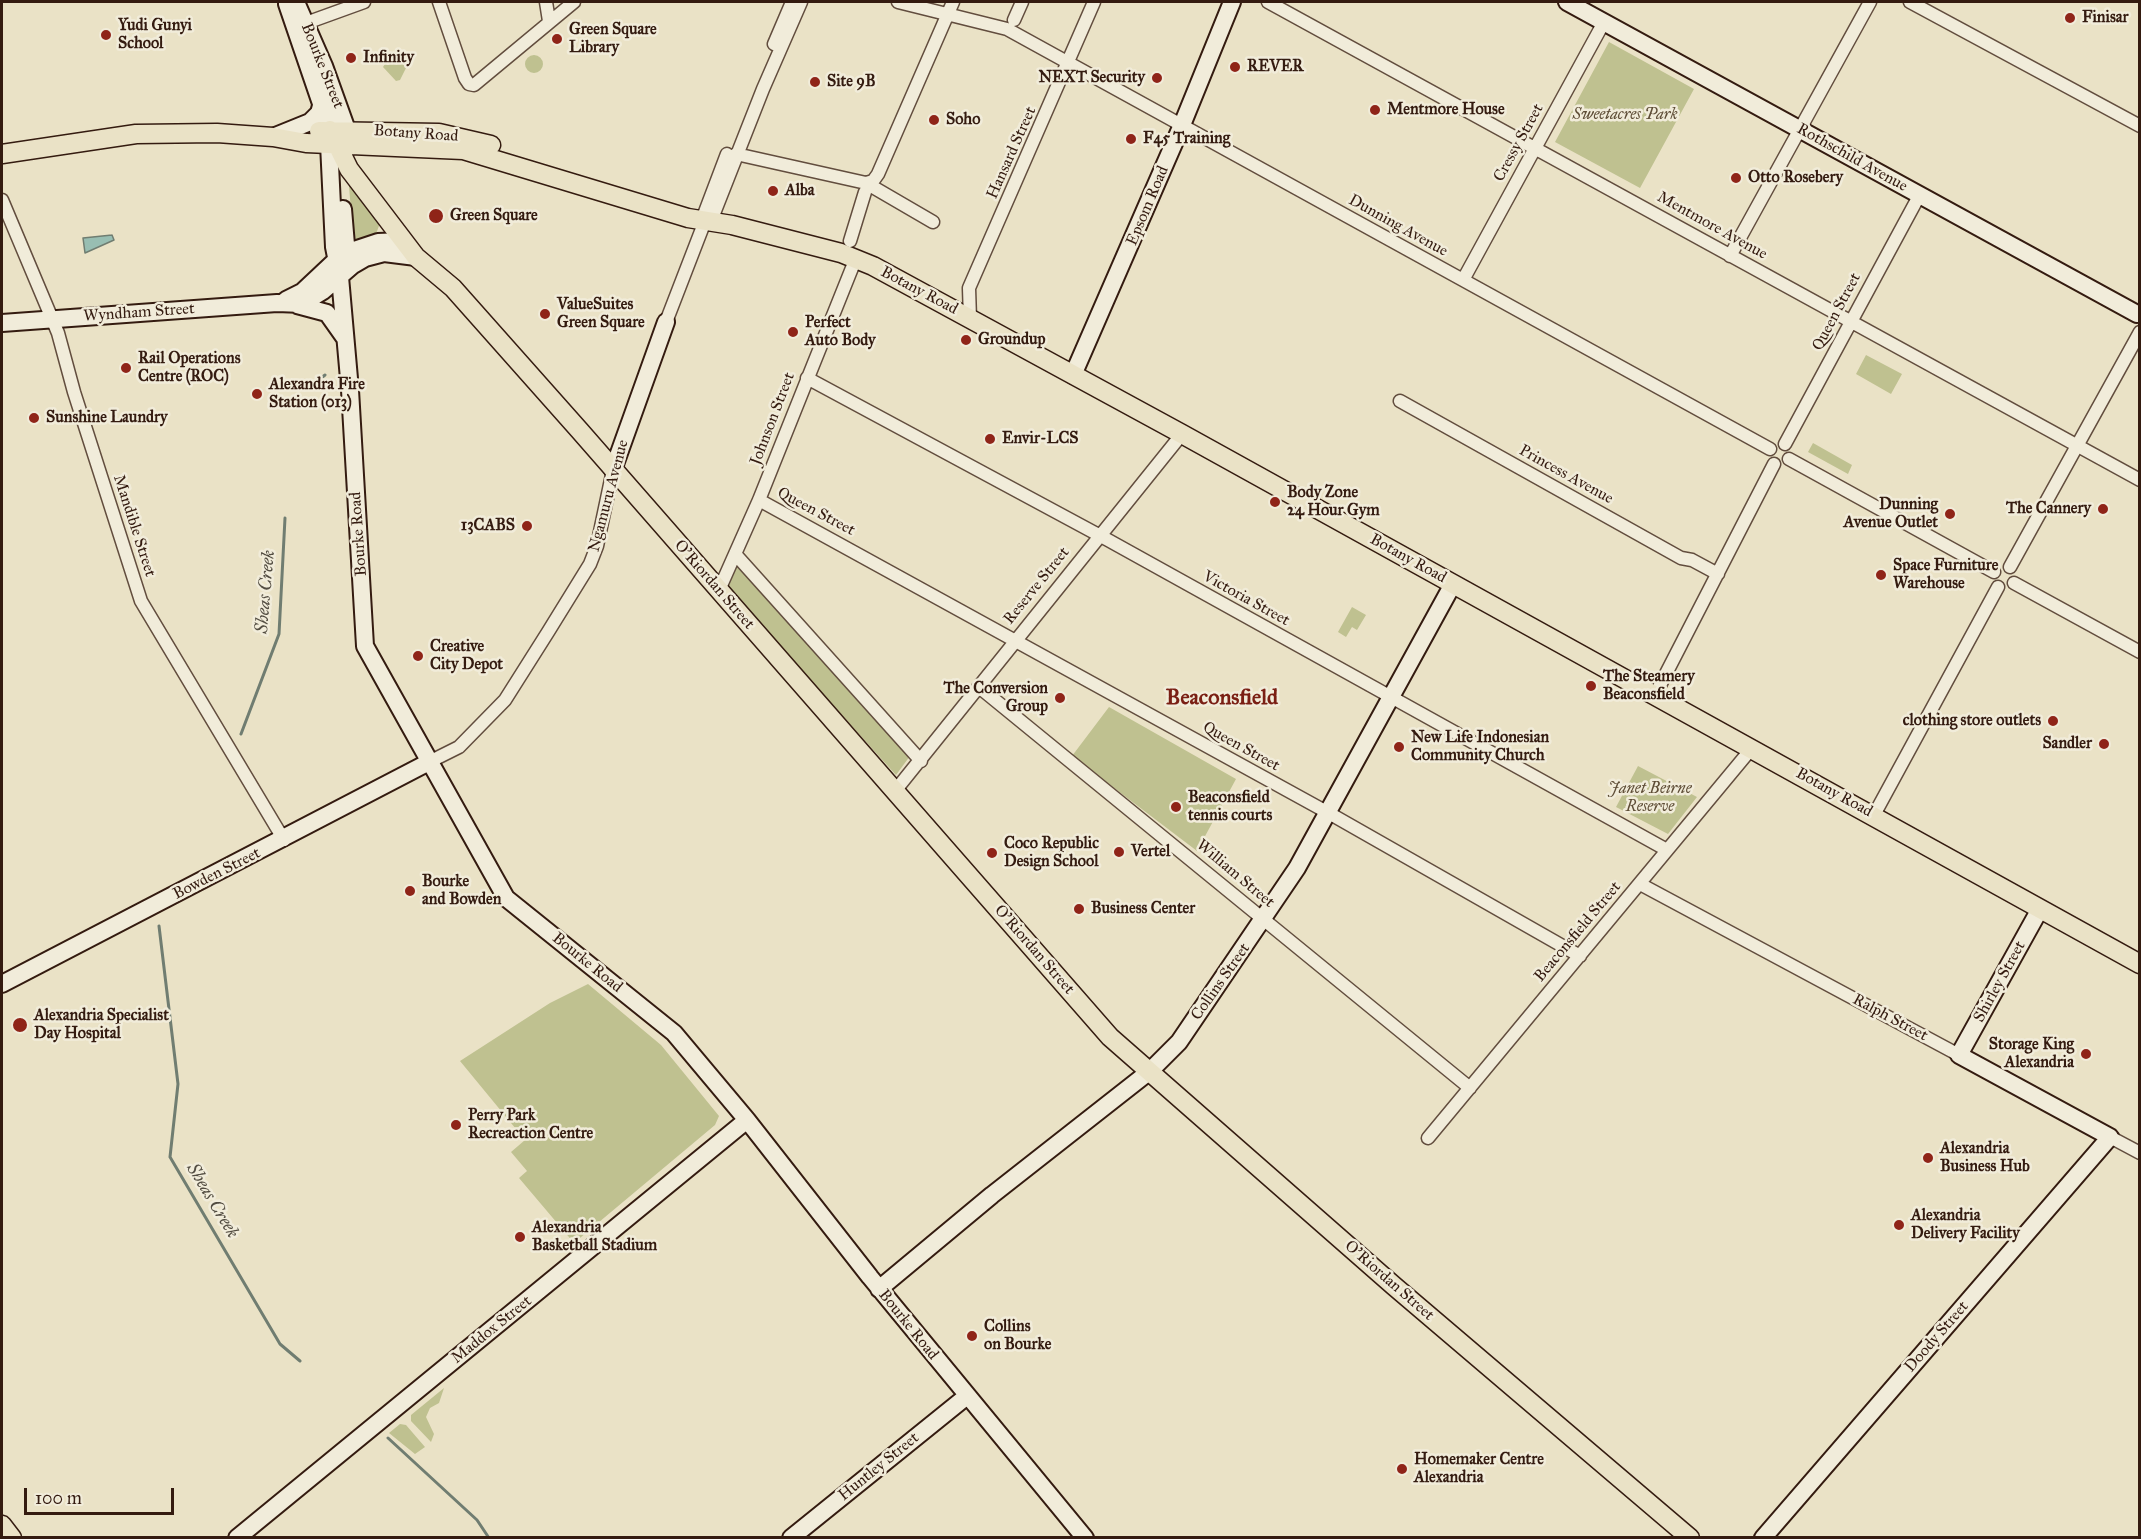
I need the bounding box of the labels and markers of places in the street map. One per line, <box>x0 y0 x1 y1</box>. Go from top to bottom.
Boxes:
place label: Finisar <box>2082 8 2129 28</box>
marker: Finisar <box>2063 11 2077 25</box>
place label: Yudi Gunyi School <box>118 16 192 54</box>
place label: Green Square Library <box>569 20 657 58</box>
marker: Yudi Gunyi School <box>99 28 113 42</box>
marker: Green Square Library <box>550 32 564 46</box>
place label: Infinity <box>363 48 414 68</box>
marker: Infinity <box>344 51 358 65</box>
place label: REVER <box>1247 57 1303 77</box>
marker: REVER <box>1228 60 1242 74</box>
place label: NEXT Security <box>1039 68 1145 88</box>
marker: NEXT Security <box>1150 71 1164 85</box>
place label: Site 9B <box>827 72 875 92</box>
marker: Site 9B <box>808 75 822 89</box>
place label: Mentmore House <box>1387 100 1505 120</box>
marker: Mentmore House <box>1368 103 1382 117</box>
place label: Soho <box>946 110 980 130</box>
marker: Soho <box>927 113 941 127</box>
place label: F45 Training <box>1143 129 1230 149</box>
marker: F45 Training <box>1124 132 1138 146</box>
place label: Otto Rosebery <box>1748 168 1843 188</box>
marker: Otto Rosebery <box>1729 171 1743 185</box>
place label: Alba <box>785 181 815 201</box>
marker: Alba <box>766 184 780 198</box>
place label: Green Square <box>450 206 538 226</box>
marker: Green Square <box>427 207 445 225</box>
place label: ValueSuites Green Square <box>557 295 645 333</box>
marker: ValueSuites Green Square <box>538 307 552 321</box>
place label: Perfect Auto Body <box>805 313 876 351</box>
marker: Perfect Auto Body <box>786 325 800 339</box>
place label: Groundup <box>978 330 1046 350</box>
marker: Groundup <box>959 333 973 347</box>
place label: Rail Operations Centre (ROC) <box>138 349 240 387</box>
marker: Rail Operations Centre (ROC) <box>119 361 133 375</box>
place label: Alexandra Fire Station (013) <box>269 375 365 413</box>
marker: Alexandra Fire Station (013) <box>250 387 264 401</box>
place label: Sunshine Laundry <box>46 408 168 428</box>
marker: Sunshine Laundry <box>27 411 41 425</box>
place label: Envir-LCS <box>1002 429 1079 449</box>
marker: Envir-LCS <box>983 432 997 446</box>
place label: Body Zone 24 Hour Gym <box>1287 483 1380 521</box>
marker: Body Zone 24 Hour Gym <box>1268 495 1282 509</box>
place label: Dunning Avenue Outlet <box>1844 495 1938 533</box>
place label: The Cannery <box>2006 499 2091 519</box>
marker: The Cannery <box>2096 502 2110 516</box>
marker: Dunning Avenue Outlet <box>1943 507 1957 521</box>
place label: 13CABS <box>461 516 515 536</box>
marker: 13CABS <box>520 519 534 533</box>
place label: Space Furniture Warehouse <box>1893 556 1998 594</box>
marker: Space Furniture Warehouse <box>1874 568 1888 582</box>
place label: Creative City Depot <box>430 637 503 675</box>
marker: Creative City Depot <box>411 649 425 663</box>
place label: The Steamery Beaconsfield <box>1603 667 1695 705</box>
place label: The Conversion Group <box>943 679 1048 717</box>
marker: The Steamery Beaconsfield <box>1584 679 1598 693</box>
marker: The Conversion Group <box>1053 691 1067 705</box>
place label: clothing store outlets <box>1903 711 2041 731</box>
marker: clothing store outlets <box>2046 714 2060 728</box>
place label: New Life Indonesian Community Church <box>1411 728 1549 766</box>
place label: Sandler <box>2042 734 2092 754</box>
marker: Sandler <box>2097 737 2111 751</box>
marker: New Life Indonesian Community Church <box>1392 740 1406 754</box>
place label: Beaconsfield tennis courts <box>1188 788 1272 826</box>
marker: Beaconsfield tennis courts <box>1169 800 1183 814</box>
place label: Coco Republic Design School <box>1004 834 1099 872</box>
place label: Vertel <box>1131 842 1170 862</box>
marker: Vertel <box>1112 845 1126 859</box>
marker: Coco Republic Design School <box>985 846 999 860</box>
place label: Bourke and Bowden <box>422 872 501 910</box>
marker: Bourke and Bowden <box>403 884 417 898</box>
place label: Business Center <box>1091 899 1195 919</box>
marker: Business Center <box>1072 902 1086 916</box>
place label: Alexandria Specialist Day Hospital <box>34 1006 169 1044</box>
marker: Alexandria Specialist Day Hospital <box>11 1016 29 1034</box>
place label: Storage King Alexandria <box>1989 1035 2074 1073</box>
marker: Storage King Alexandria <box>2079 1047 2093 1061</box>
place label: Perry Park Recreaction Centre <box>468 1106 593 1144</box>
marker: Perry Park Recreaction Centre <box>449 1118 463 1132</box>
place label: Alexandria Business Hub <box>1940 1139 2030 1177</box>
marker: Alexandria Business Hub <box>1921 1151 1935 1165</box>
place label: Alexandria Delivery Facility <box>1911 1206 2020 1244</box>
place label: Alexandria Basketball Stadium <box>532 1218 657 1256</box>
marker: Alexandria Delivery Facility <box>1892 1218 1906 1232</box>
marker: Alexandria Basketball Stadium <box>513 1230 527 1244</box>
place label: Collins on Bourke <box>984 1317 1051 1355</box>
marker: Collins on Bourke <box>965 1329 979 1343</box>
place label: Homemaker Centre Alexandria <box>1414 1450 1544 1488</box>
marker: Homemaker Centre Alexandria <box>1395 1462 1409 1476</box>

